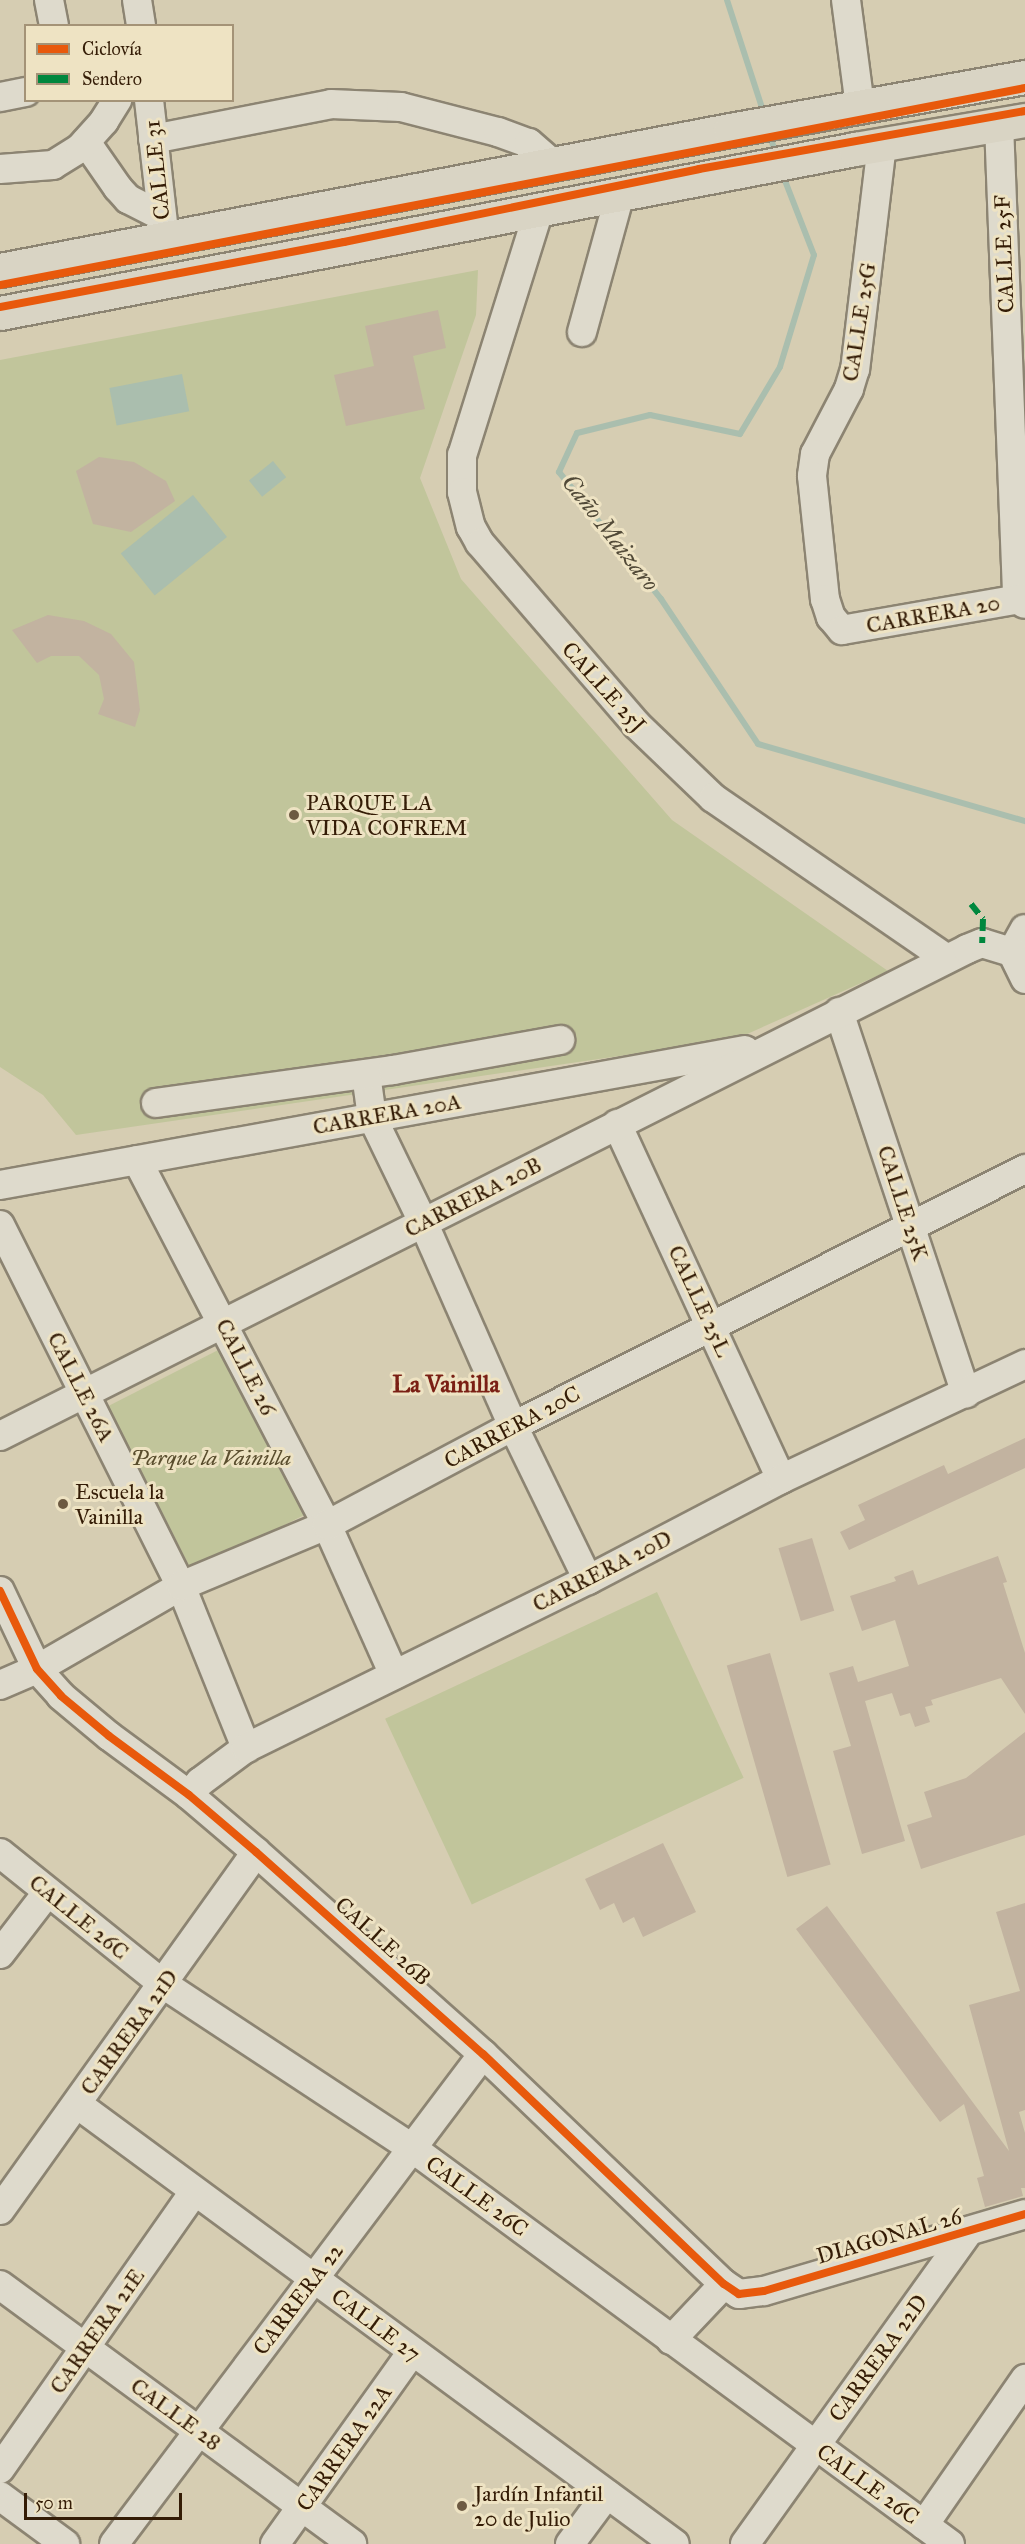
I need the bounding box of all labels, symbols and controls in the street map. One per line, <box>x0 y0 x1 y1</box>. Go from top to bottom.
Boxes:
legend <box>24 24 234 102</box>
text: Ciclovía <box>82 38 142 60</box>
text: Sendero <box>82 68 142 90</box>
street label: CALLE 31 <box>139 119 175 221</box>
street label: CALLE 25F <box>989 195 1019 313</box>
street label: CALLE 25G <box>837 261 881 383</box>
water label: Caño Maizaro <box>555 469 665 597</box>
street label: CARRERA 20 <box>864 589 1002 639</box>
street label: CALLE 25J <box>557 636 651 738</box>
place label: PARQUE LA VIDA COFREM <box>306 789 467 840</box>
marker: PARQUE LA VIDA COFREM <box>287 808 301 822</box>
street label: CARRERA 20A <box>311 1088 463 1140</box>
street label: CALLE 25K <box>872 1142 934 1264</box>
street label: CARRERA 20B <box>400 1151 546 1243</box>
street label: CALLE 25L <box>663 1241 737 1361</box>
street label: CALLE 26 <box>210 1314 282 1420</box>
street label: CALLE 26A <box>42 1328 120 1446</box>
district label: La Vainilla <box>392 1371 500 1399</box>
street label: CARRERA 20C <box>439 1380 585 1474</box>
park label: Parque la Vainilla <box>131 1445 291 1471</box>
place label: Escuela la Vainilla <box>75 1478 164 1530</box>
marker: Escuela la Vainilla <box>56 1497 70 1511</box>
street label: CARRERA 20D <box>528 1525 676 1617</box>
street label: CALLE 26C <box>24 1869 134 1965</box>
street label: CALLE 26B <box>330 1891 436 1991</box>
street label: CARRERA 21D <box>75 1964 183 2100</box>
street label: CALLE 26C <box>421 2150 533 2242</box>
street label: DIAGONAL 26 <box>813 2203 965 2269</box>
street label: CARRERA 22 <box>247 2238 349 2360</box>
street label: CARRERA 21E <box>44 2263 150 2399</box>
street label: CALLE 27 <box>326 2283 426 2367</box>
street label: CARRERA 22D <box>823 2289 933 2427</box>
street label: CALLE 28 <box>126 2372 226 2456</box>
street label: CARRERA 22A <box>291 2380 397 2516</box>
street label: CALLE 26C <box>812 2438 924 2530</box>
place label: Jardín Infantil 20 de Julio <box>474 2480 603 2532</box>
scale bar <box>27 2481 184 2519</box>
text: 50 m <box>35 2492 73 2514</box>
marker: Jardín Infantil 20 de Julio <box>455 2499 469 2513</box>

